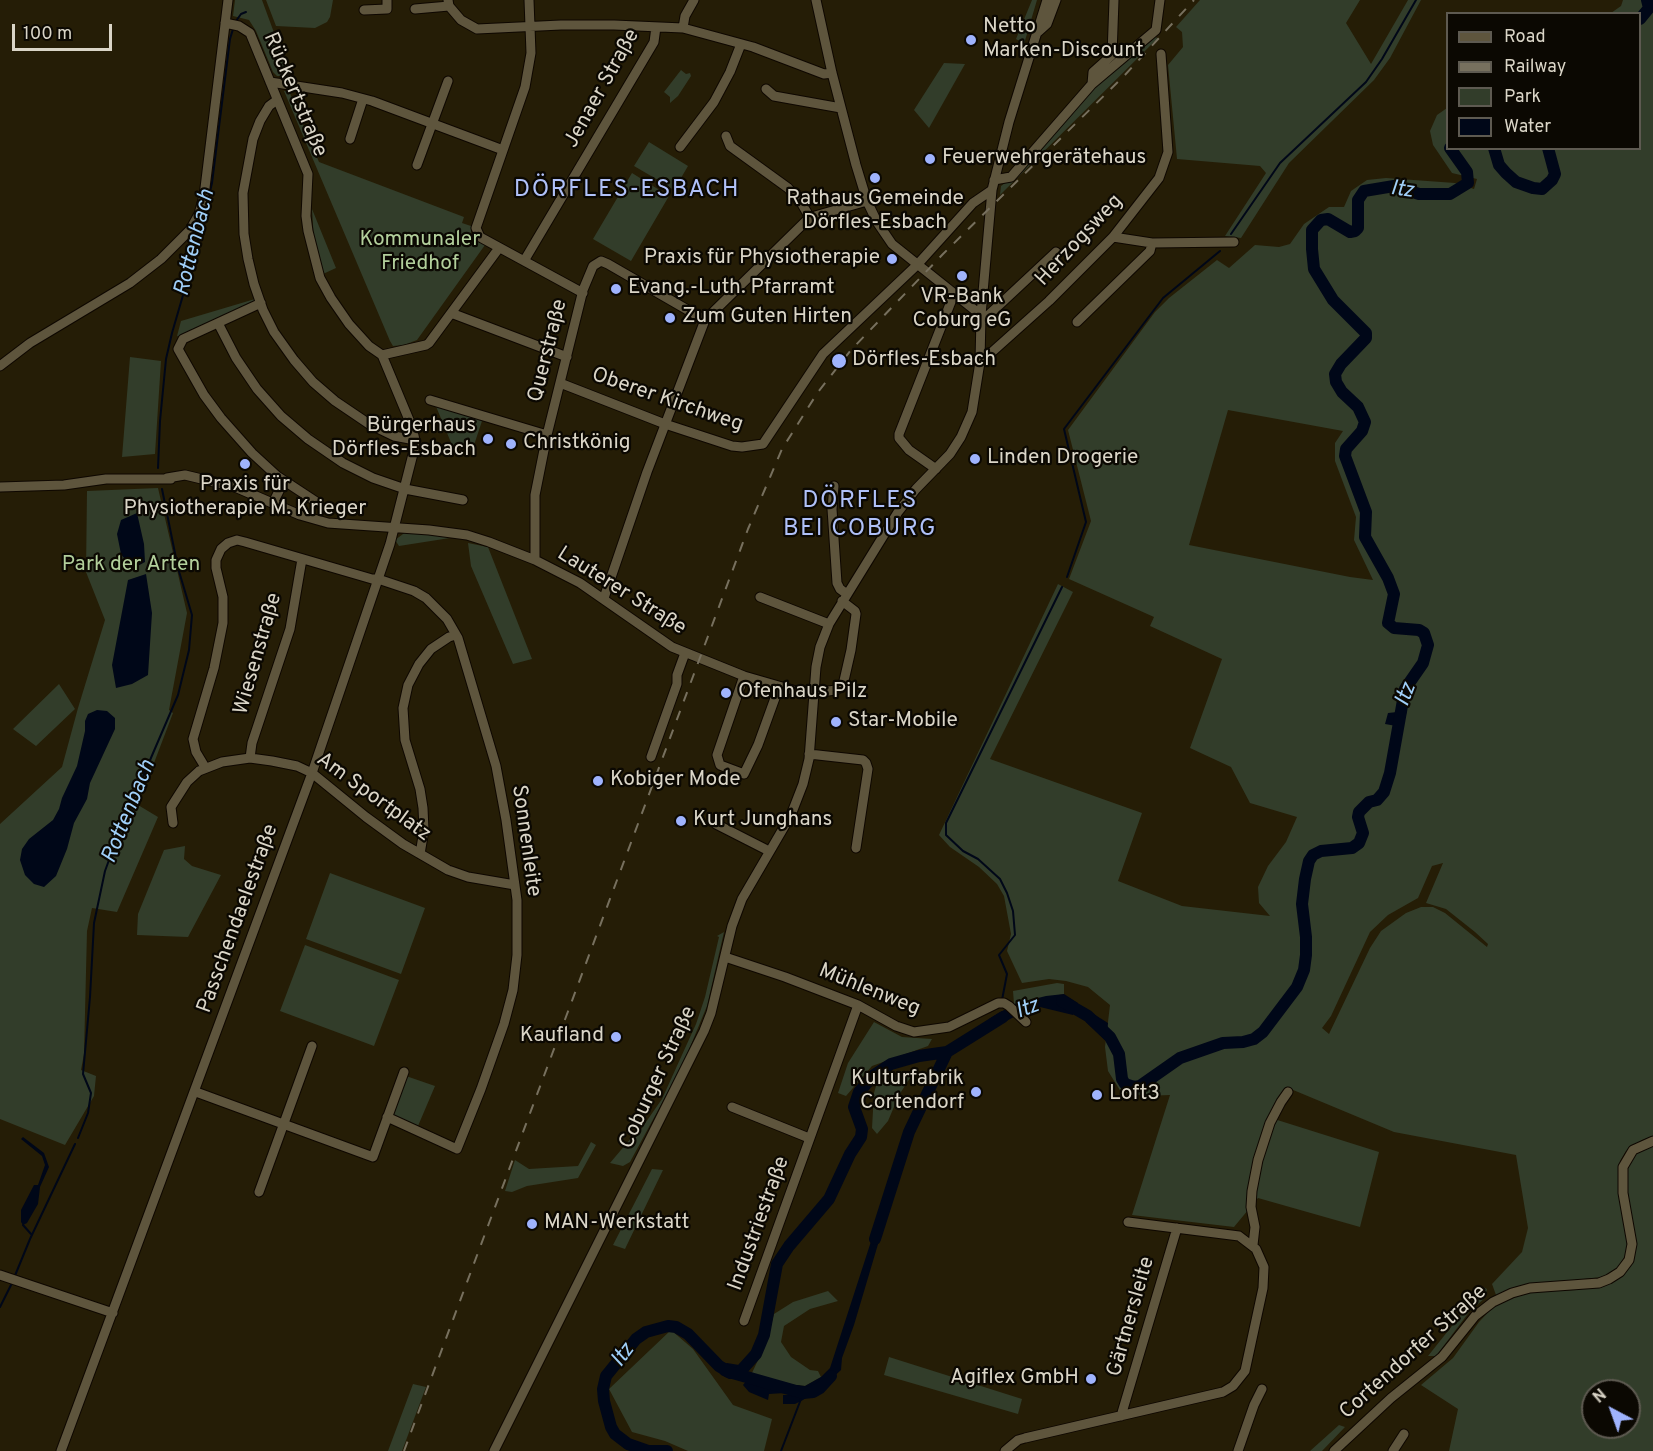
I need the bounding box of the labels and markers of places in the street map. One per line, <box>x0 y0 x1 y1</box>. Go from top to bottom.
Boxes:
place label: Netto Marken-Discount <box>983 15 1144 65</box>
marker: Netto Marken-Discount <box>964 33 978 47</box>
place label: Feuerwehrgerätehaus <box>942 146 1146 172</box>
marker: Feuerwehrgerätehaus <box>923 152 937 166</box>
marker: Rathaus Gemeinde Dörfles-Esbach <box>868 171 882 185</box>
place label: Rathaus Gemeinde Dörfles-Esbach <box>786 187 964 237</box>
place label: Praxis für Physiotherapie <box>644 246 880 272</box>
marker: Praxis für Physiotherapie <box>885 252 899 266</box>
marker: VR-Bank Coburg eG <box>955 269 969 283</box>
place label: Evang.-Luth. Pfarramt <box>628 276 835 302</box>
marker: Evang.-Luth. Pfarramt <box>609 282 623 296</box>
place label: VR-Bank Coburg eG <box>912 285 1012 335</box>
place label: Zum Guten Hirten <box>682 305 852 331</box>
marker: Zum Guten Hirten <box>663 311 677 325</box>
place label: Dörfles-Esbach <box>852 348 996 374</box>
marker: Dörfles-Esbach <box>830 352 848 370</box>
place label: Bürgerhaus Dörfles-Esbach <box>332 414 476 464</box>
place label: Christkönig <box>523 431 631 457</box>
marker: Bürgerhaus Dörfles-Esbach <box>481 432 495 446</box>
marker: Christkönig <box>504 437 518 451</box>
place label: Linden Drogerie <box>987 446 1138 472</box>
marker: Linden Drogerie <box>968 452 982 466</box>
marker: Praxis für Physiotherapie M. Krieger <box>238 457 252 471</box>
place label: Praxis für Physiotherapie M. Krieger <box>124 473 366 523</box>
place label: Ofenhaus Pilz <box>738 680 867 706</box>
marker: Ofenhaus Pilz <box>719 686 733 700</box>
place label: Star-Mobile <box>848 709 958 735</box>
marker: Star-Mobile <box>829 715 843 729</box>
place label: Kobiger Mode <box>610 768 741 794</box>
marker: Kobiger Mode <box>591 774 605 788</box>
place label: Kurt Junghans <box>693 808 832 834</box>
marker: Kurt Junghans <box>674 814 688 828</box>
place label: Kaufland <box>520 1024 604 1050</box>
marker: Kaufland <box>609 1030 623 1044</box>
place label: Kulturfabrik Cortendorf <box>851 1067 964 1117</box>
place label: Loft3 <box>1109 1082 1160 1108</box>
marker: Kulturfabrik Cortendorf <box>969 1085 983 1099</box>
marker: Loft3 <box>1090 1088 1104 1102</box>
place label: MAN-Werkstatt <box>544 1211 689 1237</box>
marker: MAN-Werkstatt <box>525 1217 539 1231</box>
place label: Agiflex GmbH <box>950 1366 1079 1392</box>
marker: Agiflex GmbH <box>1084 1372 1098 1386</box>

